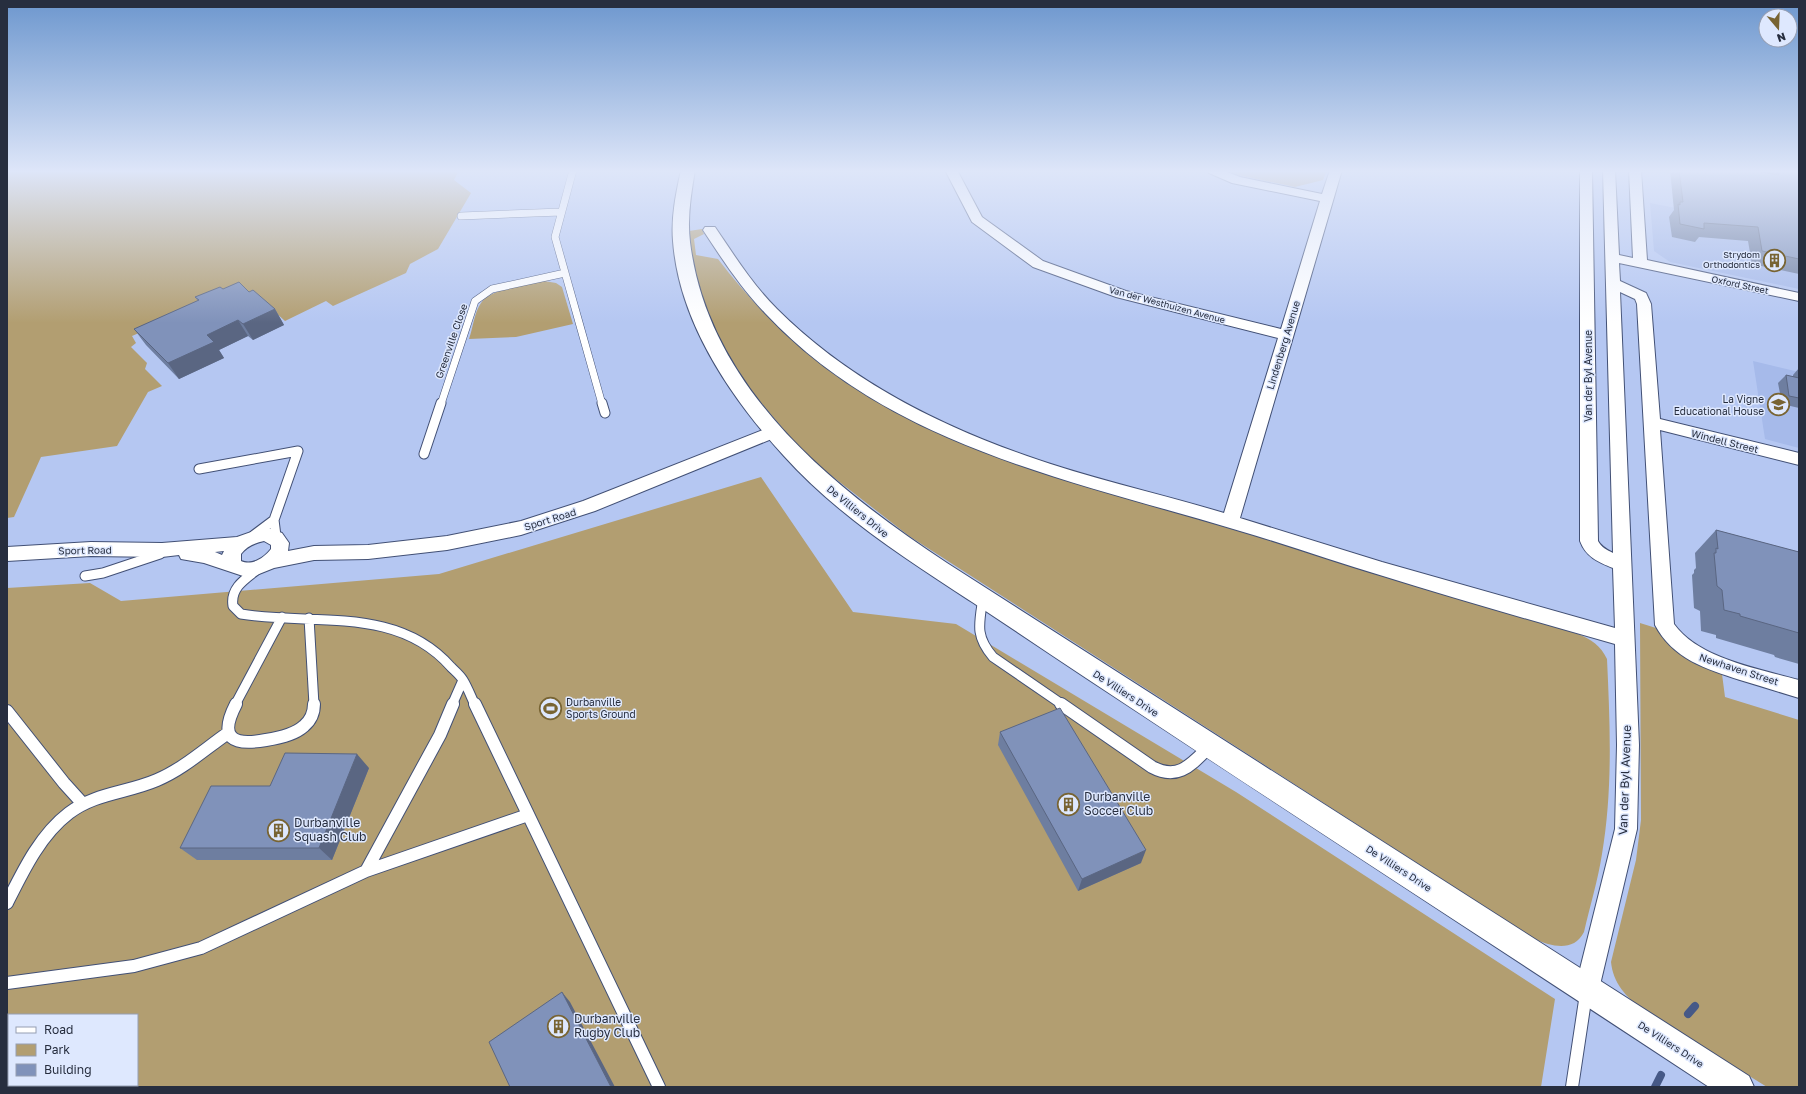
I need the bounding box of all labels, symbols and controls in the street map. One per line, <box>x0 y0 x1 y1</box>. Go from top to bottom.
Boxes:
north arrow <box>1758 8 1798 48</box>
text: N <box>1775 30 1787 45</box>
building icon: Strydom Orthodontics <box>1762 247 1788 273</box>
place label: Strydom Orthodontics <box>1703 249 1760 270</box>
street label: Oxford Street <box>1711 273 1770 296</box>
street label: Van der Westhuizen Avenue <box>1108 284 1226 325</box>
street label: Lindenberg Avenue <box>1264 299 1302 391</box>
street label: Greenville Close <box>433 302 469 380</box>
street label: Van der Byl Avenue <box>1582 330 1594 422</box>
school or university icon: La Vigne Educational House <box>1766 392 1792 418</box>
place label: La Vigne Educational House <box>1674 393 1764 417</box>
street label: Windell Street <box>1690 427 1760 455</box>
street label: De Villiers Drive <box>825 482 891 540</box>
street label: Sport Road <box>523 505 577 533</box>
street label: Sport Road <box>58 544 112 556</box>
street label: Newhaven Street <box>1698 651 1780 687</box>
street label: De Villiers Drive <box>1091 667 1161 719</box>
sports icon: Durbanville Sports Ground <box>538 695 564 721</box>
place label: Durbanville Sports Ground <box>566 696 636 720</box>
street label: Van der Byl Avenue <box>1615 725 1634 835</box>
place label: Durbanville Soccer Club <box>1084 789 1153 818</box>
building icon: Durbanville Soccer Club <box>1055 791 1081 817</box>
place label: Durbanville Squash Club <box>294 815 366 844</box>
building icon: Durbanville Squash Club <box>265 817 291 843</box>
street label: De Villiers Drive <box>1364 842 1434 894</box>
place label: Durbanville Rugby Club <box>574 1011 640 1040</box>
building icon: Durbanville Rugby Club <box>546 1013 572 1039</box>
legend <box>8 1014 138 1086</box>
street label: De Villiers Drive <box>1636 1018 1706 1070</box>
text: Road <box>44 1022 73 1037</box>
text: Park <box>44 1042 70 1057</box>
text: Building <box>44 1062 92 1077</box>

